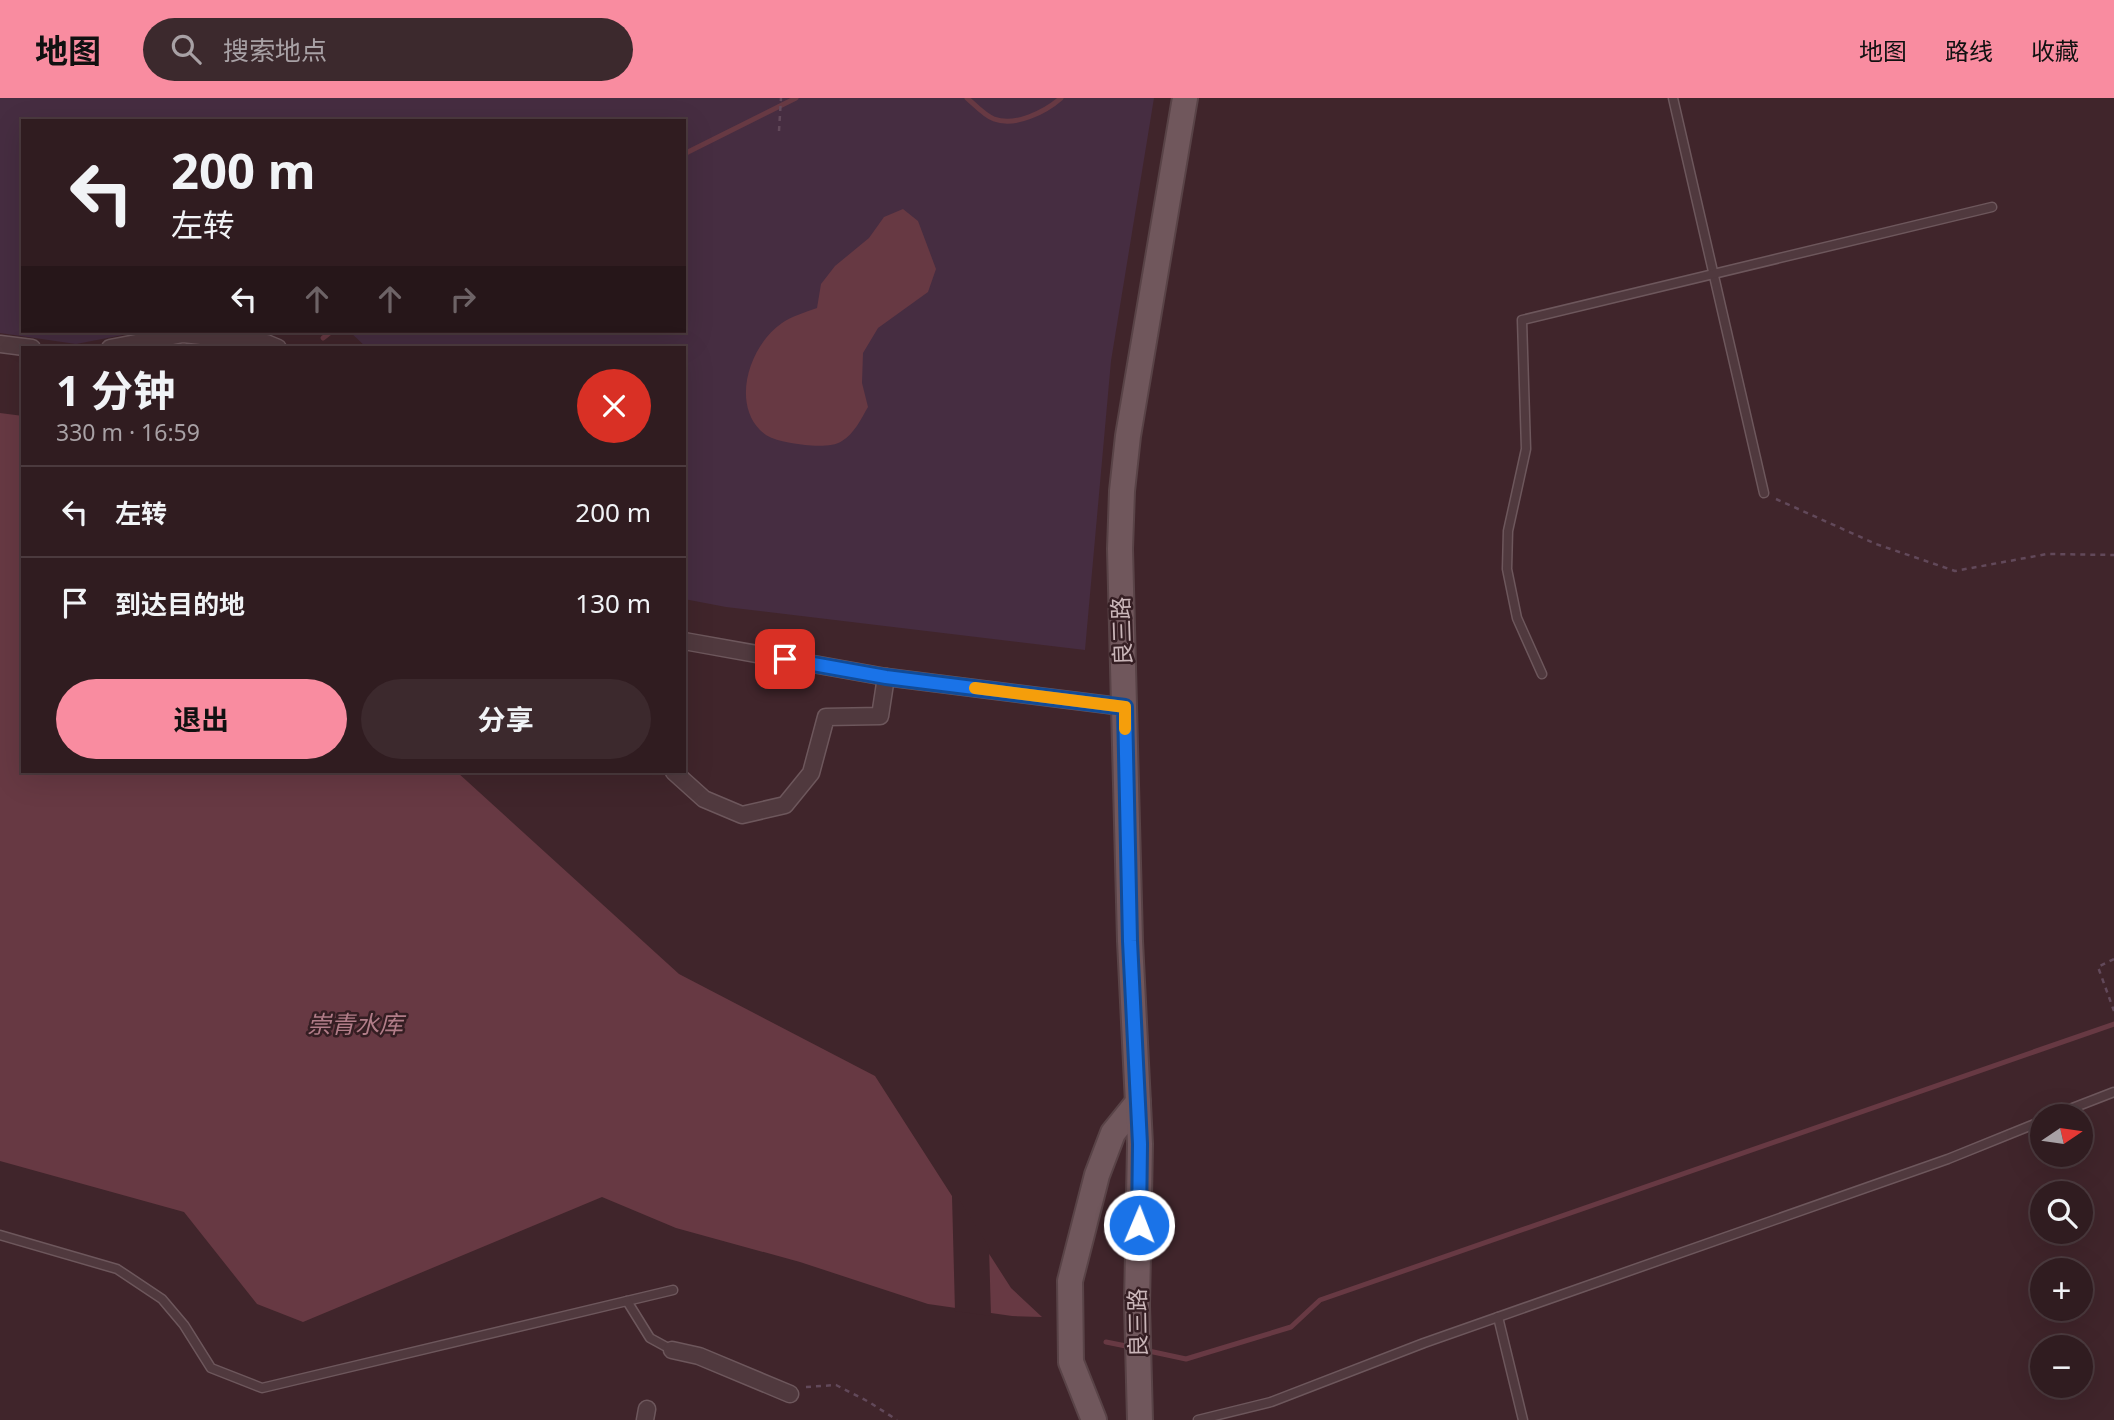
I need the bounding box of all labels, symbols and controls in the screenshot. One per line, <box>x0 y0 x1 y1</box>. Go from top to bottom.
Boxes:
search box <box>143 18 633 81</box>
text: 地图 <box>35 28 101 73</box>
icon: search <box>167 30 205 68</box>
text: 搜索地点 <box>223 32 327 68</box>
text: 地图 <box>1859 34 1907 67</box>
text: 路线 <box>1945 34 1993 67</box>
text: 收藏 <box>2031 34 2079 67</box>
text: 200 m <box>171 137 316 203</box>
icon: left <box>56 147 147 238</box>
text: 左转 <box>171 203 235 246</box>
icon: left <box>225 280 263 318</box>
icon: ahead <box>298 280 336 318</box>
icon: ahead <box>371 280 409 318</box>
icon: right <box>444 280 482 318</box>
text: 1 分钟 <box>56 361 175 418</box>
button: close <box>577 369 651 443</box>
text: 330 m · 16:59 <box>56 416 200 448</box>
icon: left <box>56 493 94 531</box>
text: 200 m <box>575 494 651 530</box>
text: 左转 <box>115 495 167 531</box>
icon: arrive <box>56 584 94 622</box>
text: 130 m <box>575 585 651 621</box>
text: 到达目的地 <box>115 586 245 622</box>
street label: 良三路 <box>1104 596 1138 666</box>
pin <box>755 629 815 689</box>
icon: arrive <box>766 640 804 678</box>
button: 退出 <box>56 679 347 759</box>
button: 分享 <box>361 679 651 759</box>
water label: 崇青水库 <box>307 1007 407 1040</box>
north arrow <box>2030 1104 2093 1167</box>
map controls <box>2030 1104 2093 1398</box>
button: search <box>2030 1181 2093 1244</box>
position arrow <box>1102 1188 1176 1262</box>
button: + <box>2030 1258 2093 1321</box>
street label: 良三路 <box>1120 1288 1154 1358</box>
button: − <box>2030 1335 2093 1398</box>

